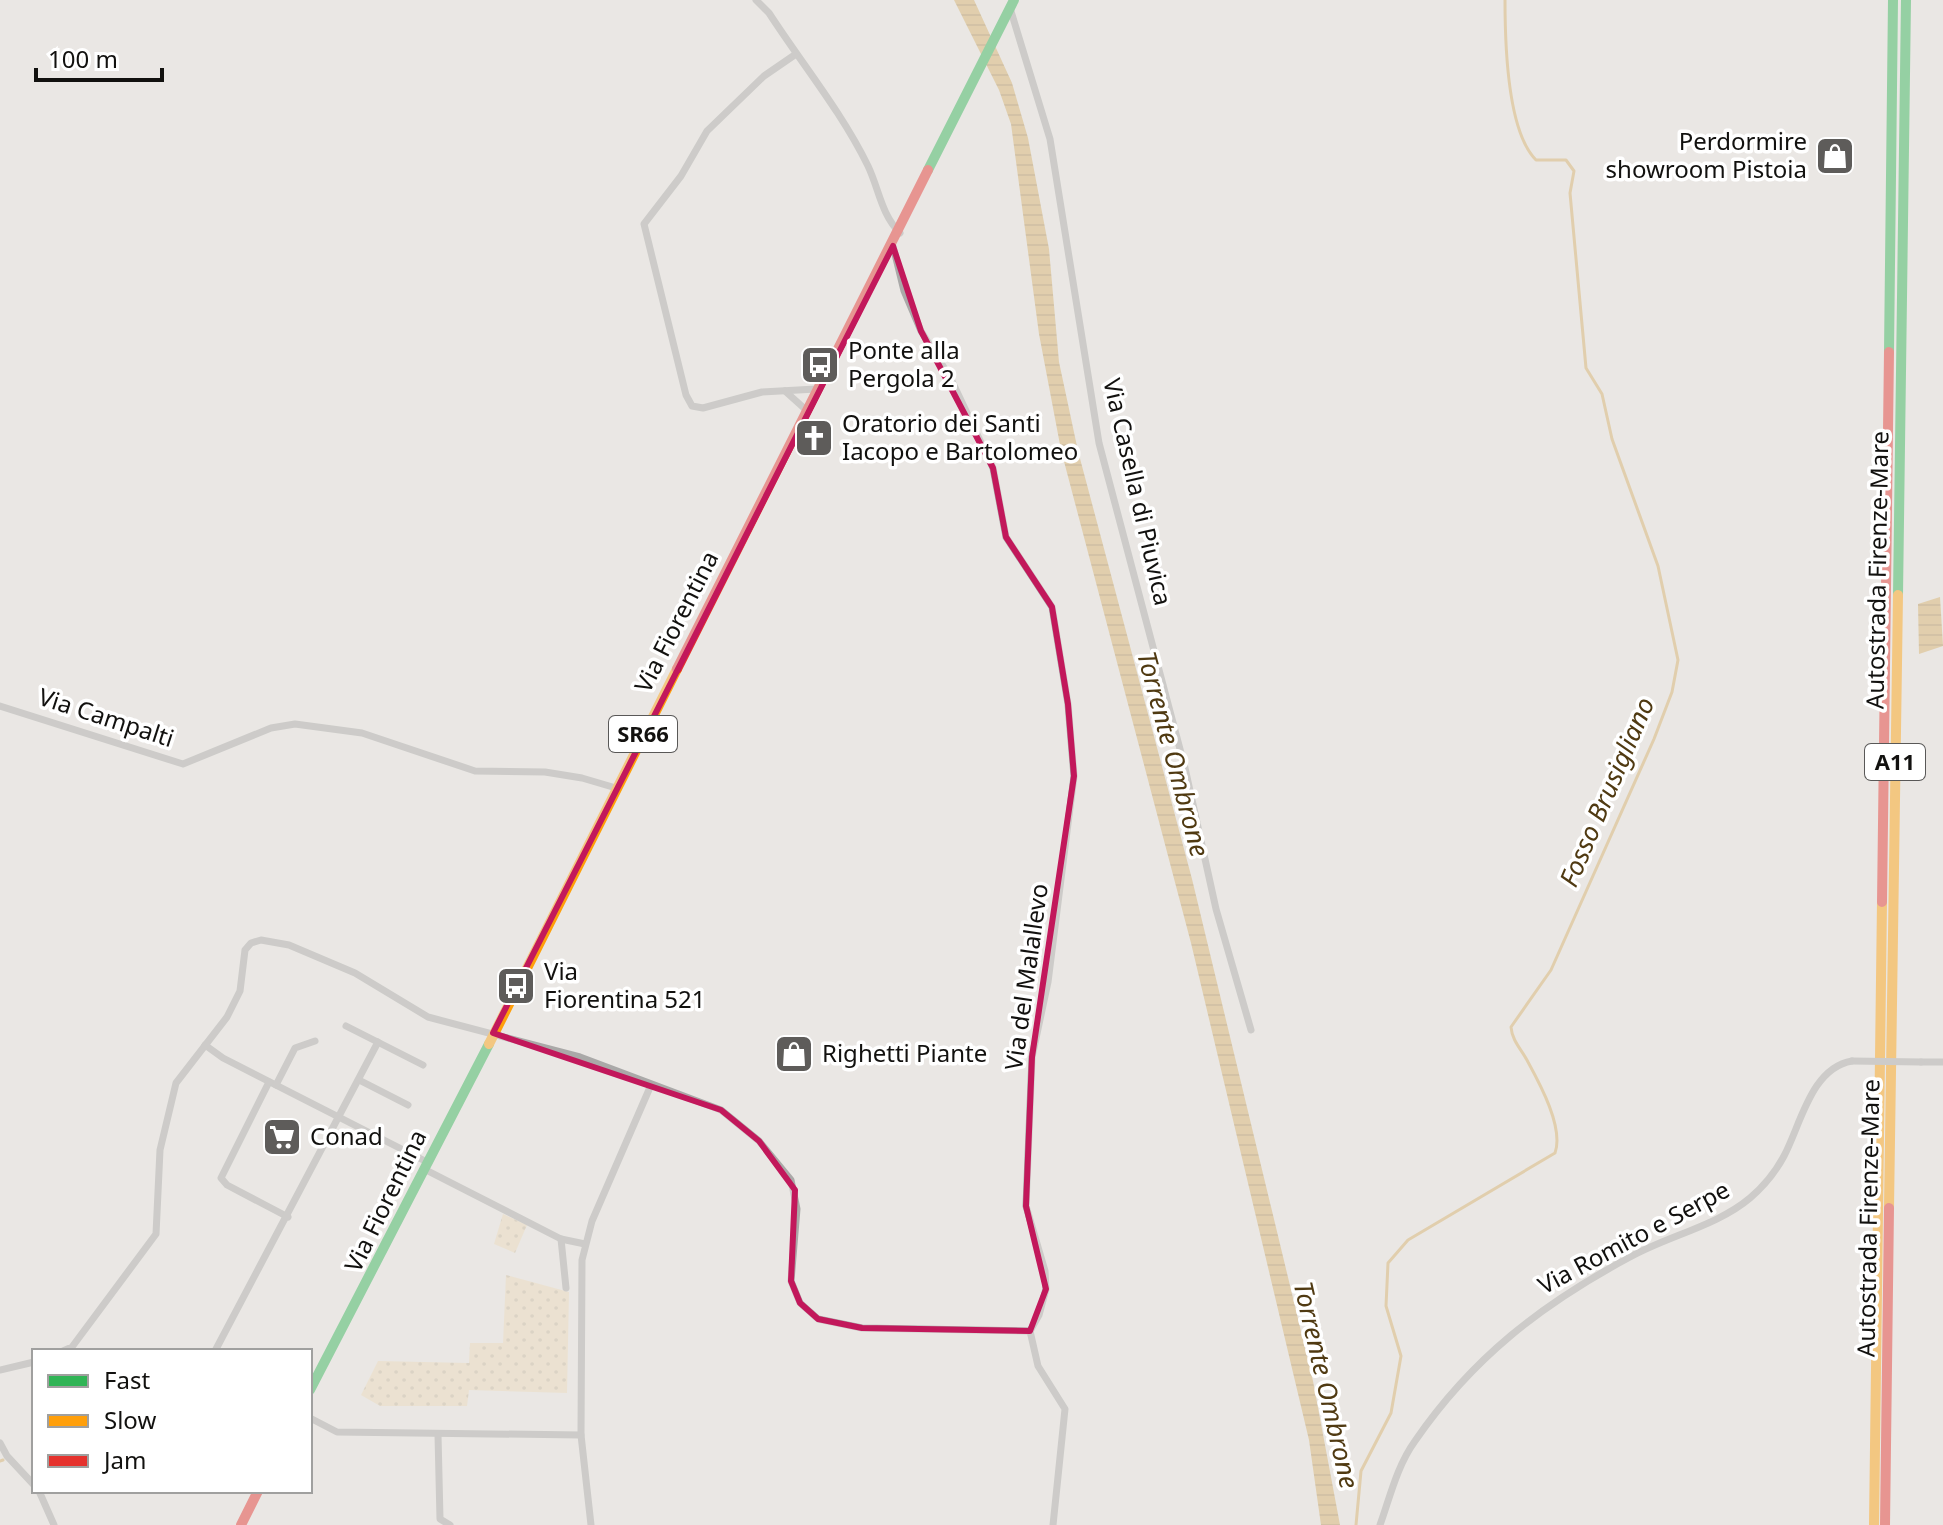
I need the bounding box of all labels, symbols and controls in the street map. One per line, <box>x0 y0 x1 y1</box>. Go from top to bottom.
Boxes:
scale bar <box>36 32 162 82</box>
text: 100 m <box>48 42 118 75</box>
place label: Perdormire showroom Pistoia <box>1606 124 1807 185</box>
shop icon: Perdormire showroom Pistoia <box>1814 135 1856 177</box>
place label: Ponte alla Pergola 2 <box>848 333 960 394</box>
bus stop icon: Ponte alla Pergola 2 <box>799 344 841 386</box>
street label: Via Casella di Piuvica <box>1096 375 1181 608</box>
place label: Oratorio dei Santi Iacopo e Bartolomeo <box>842 406 1078 467</box>
church icon: Oratorio dei Santi Iacopo e Bartolomeo <box>793 417 835 459</box>
street label: Autostrada Firenze-Mare <box>1858 431 1895 709</box>
street label: Via Fiorentina <box>626 545 725 698</box>
water label: Torrente Ombrone <box>1129 647 1219 861</box>
street label: Via Campalti <box>34 679 178 754</box>
water label: Fosso Brusigliano <box>1550 691 1662 892</box>
road number: SR66 <box>609 716 677 752</box>
road number: A11 <box>1865 744 1925 780</box>
street label: Via del Malallevo <box>996 881 1055 1072</box>
place label: Via Fiorentina 521 <box>544 954 706 1015</box>
bus stop icon: Via Fiorentina 521 <box>495 965 537 1007</box>
shop icon: Righetti Piante <box>773 1033 815 1075</box>
place label: Righetti Piante <box>822 1036 987 1069</box>
street label: Autostrada Firenze-Mare <box>1849 1079 1886 1357</box>
supermarket icon: Conad <box>261 1116 303 1158</box>
place label: Conad <box>310 1119 383 1152</box>
street label: Via Fiorentina <box>336 1124 433 1277</box>
street label: Via Romito e Serpe <box>1532 1172 1735 1301</box>
water label: Torrente Ombrone <box>1286 1278 1368 1492</box>
legend <box>32 1349 312 1493</box>
text: Fast <box>104 1363 150 1396</box>
text: Slow <box>104 1403 156 1436</box>
text: Jam <box>102 1443 146 1476</box>

